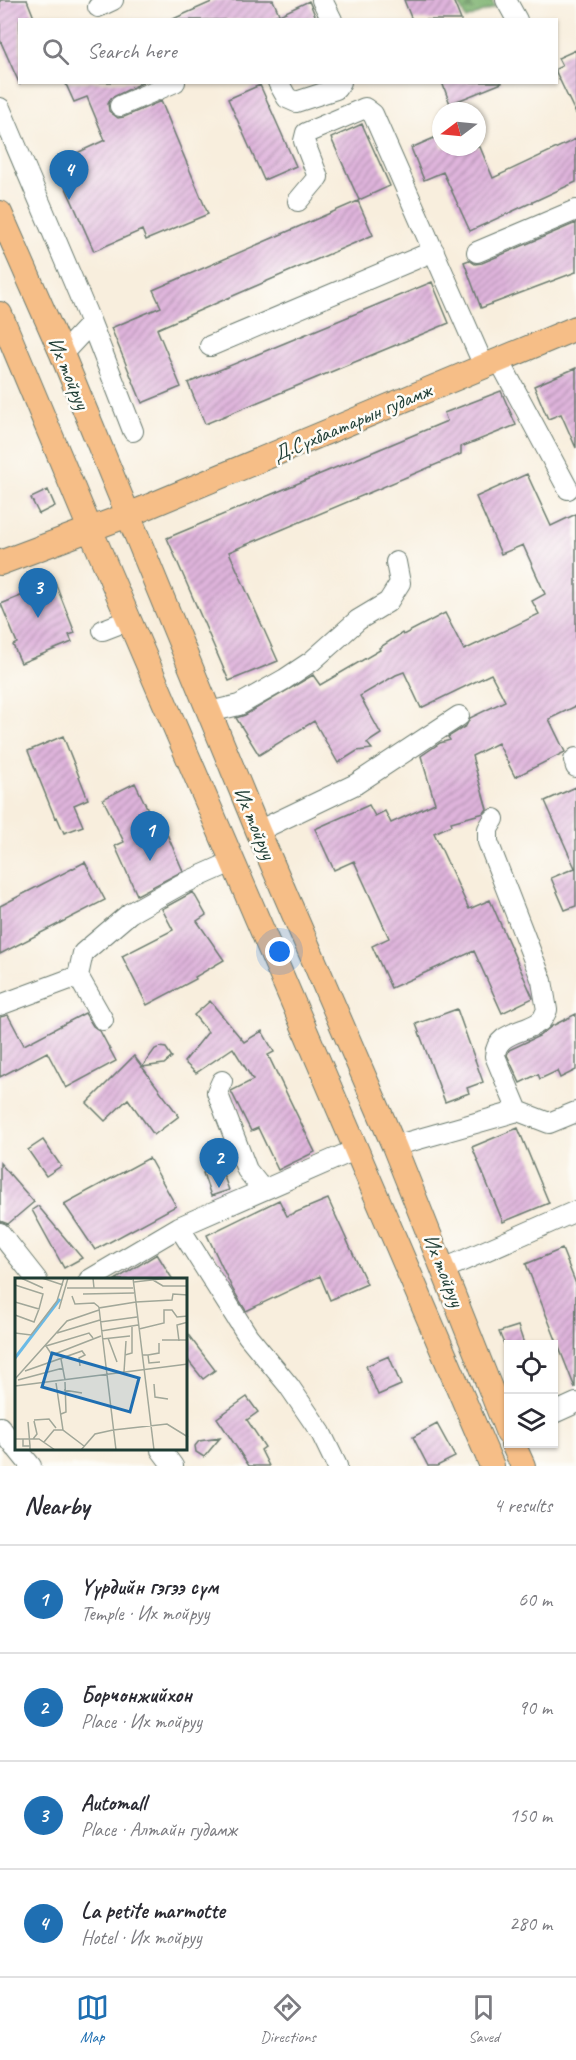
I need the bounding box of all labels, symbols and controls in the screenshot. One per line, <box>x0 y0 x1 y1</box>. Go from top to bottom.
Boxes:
search box <box>18 18 558 84</box>
icon: search <box>39 35 72 68</box>
text: Search here <box>87 37 177 65</box>
north arrow <box>432 102 486 156</box>
pin: 4 <box>50 150 88 200</box>
street label: Их тойруу <box>42 333 97 415</box>
street label: Д.Сүхбаатарын гудамж <box>269 376 437 467</box>
pin: 3 <box>18 568 57 618</box>
street label: Их тойруу <box>228 783 283 865</box>
pin: 1 <box>130 812 170 861</box>
your location <box>265 937 294 966</box>
pin: 2 <box>200 1138 238 1188</box>
street label: Их тойруу <box>418 1230 471 1312</box>
inset map <box>15 1278 188 1451</box>
map controls <box>504 1340 558 1448</box>
button: locate <box>504 1340 558 1394</box>
button: layers <box>504 1394 558 1448</box>
text: Nearby <box>24 1489 89 1522</box>
text: 4 results <box>493 1493 552 1518</box>
text: Үүрдийн гэгээ сүм <box>81 1573 218 1601</box>
text: 1 <box>39 1587 48 1612</box>
text: 60 m <box>518 1587 552 1612</box>
text: Temple · Их тойруу <box>81 1601 209 1626</box>
text: Борчонжийхон <box>81 1681 192 1709</box>
text: 2 <box>39 1695 48 1720</box>
text: 90 m <box>518 1695 552 1720</box>
text: Place · Их тойруу <box>81 1709 202 1734</box>
text: Automall <box>81 1789 146 1817</box>
text: 3 <box>39 1803 48 1828</box>
text: 150 m <box>509 1803 552 1828</box>
text: Place · Алтайн гудамж <box>81 1817 237 1842</box>
text: La petite marmotte <box>81 1897 225 1925</box>
text: 4 <box>39 1911 48 1936</box>
text: 280 m <box>509 1911 552 1936</box>
text: Hotel · Их тойруу <box>81 1925 202 1950</box>
tab: Map <box>76 1991 109 2047</box>
tab: Directions <box>260 1991 316 2047</box>
tab: Saved <box>467 1991 500 2047</box>

